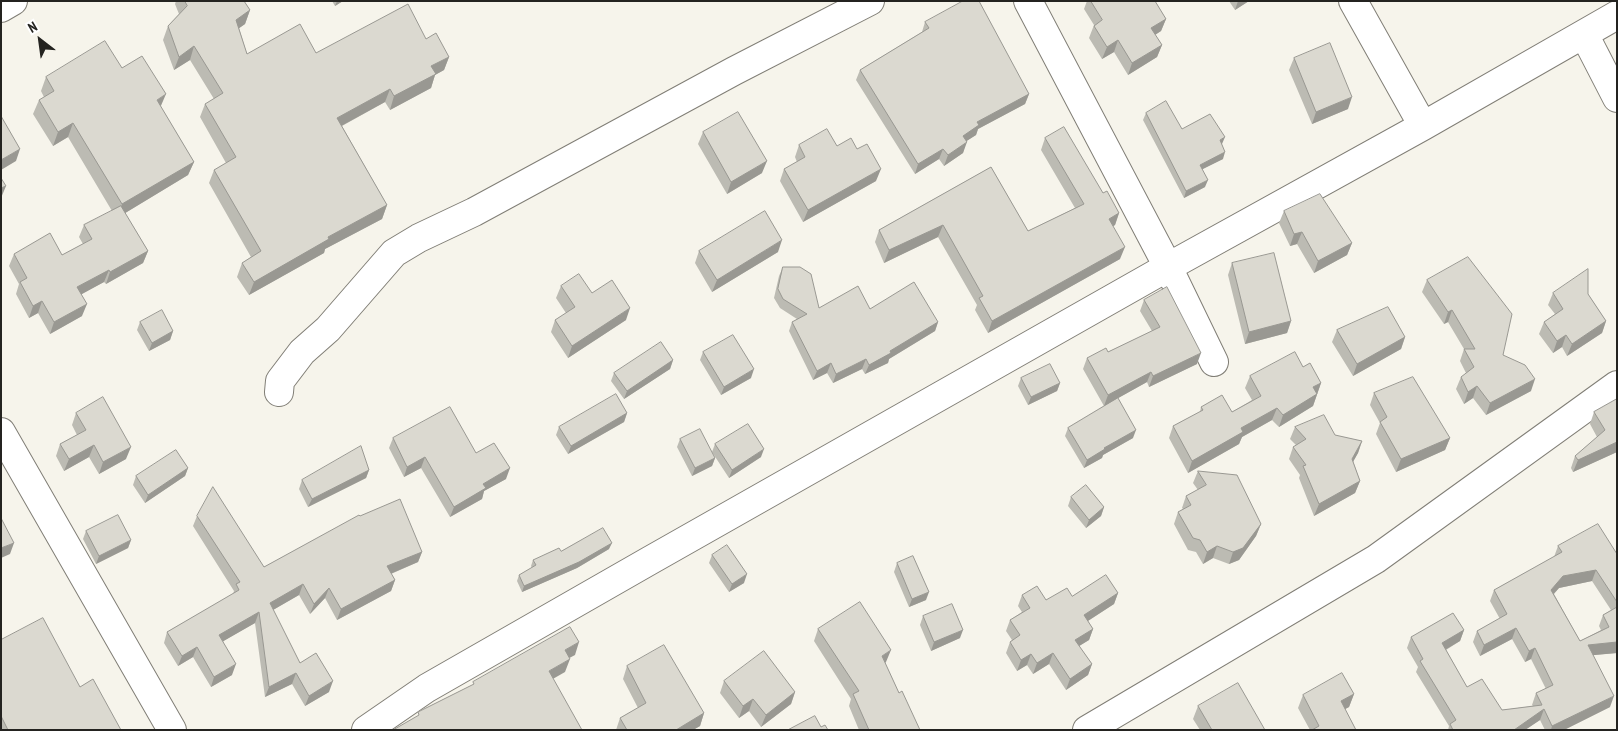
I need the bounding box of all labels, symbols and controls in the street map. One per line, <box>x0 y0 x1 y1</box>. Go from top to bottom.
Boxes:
north arrow <box>15 15 65 65</box>
text: N <box>25 17 40 37</box>

